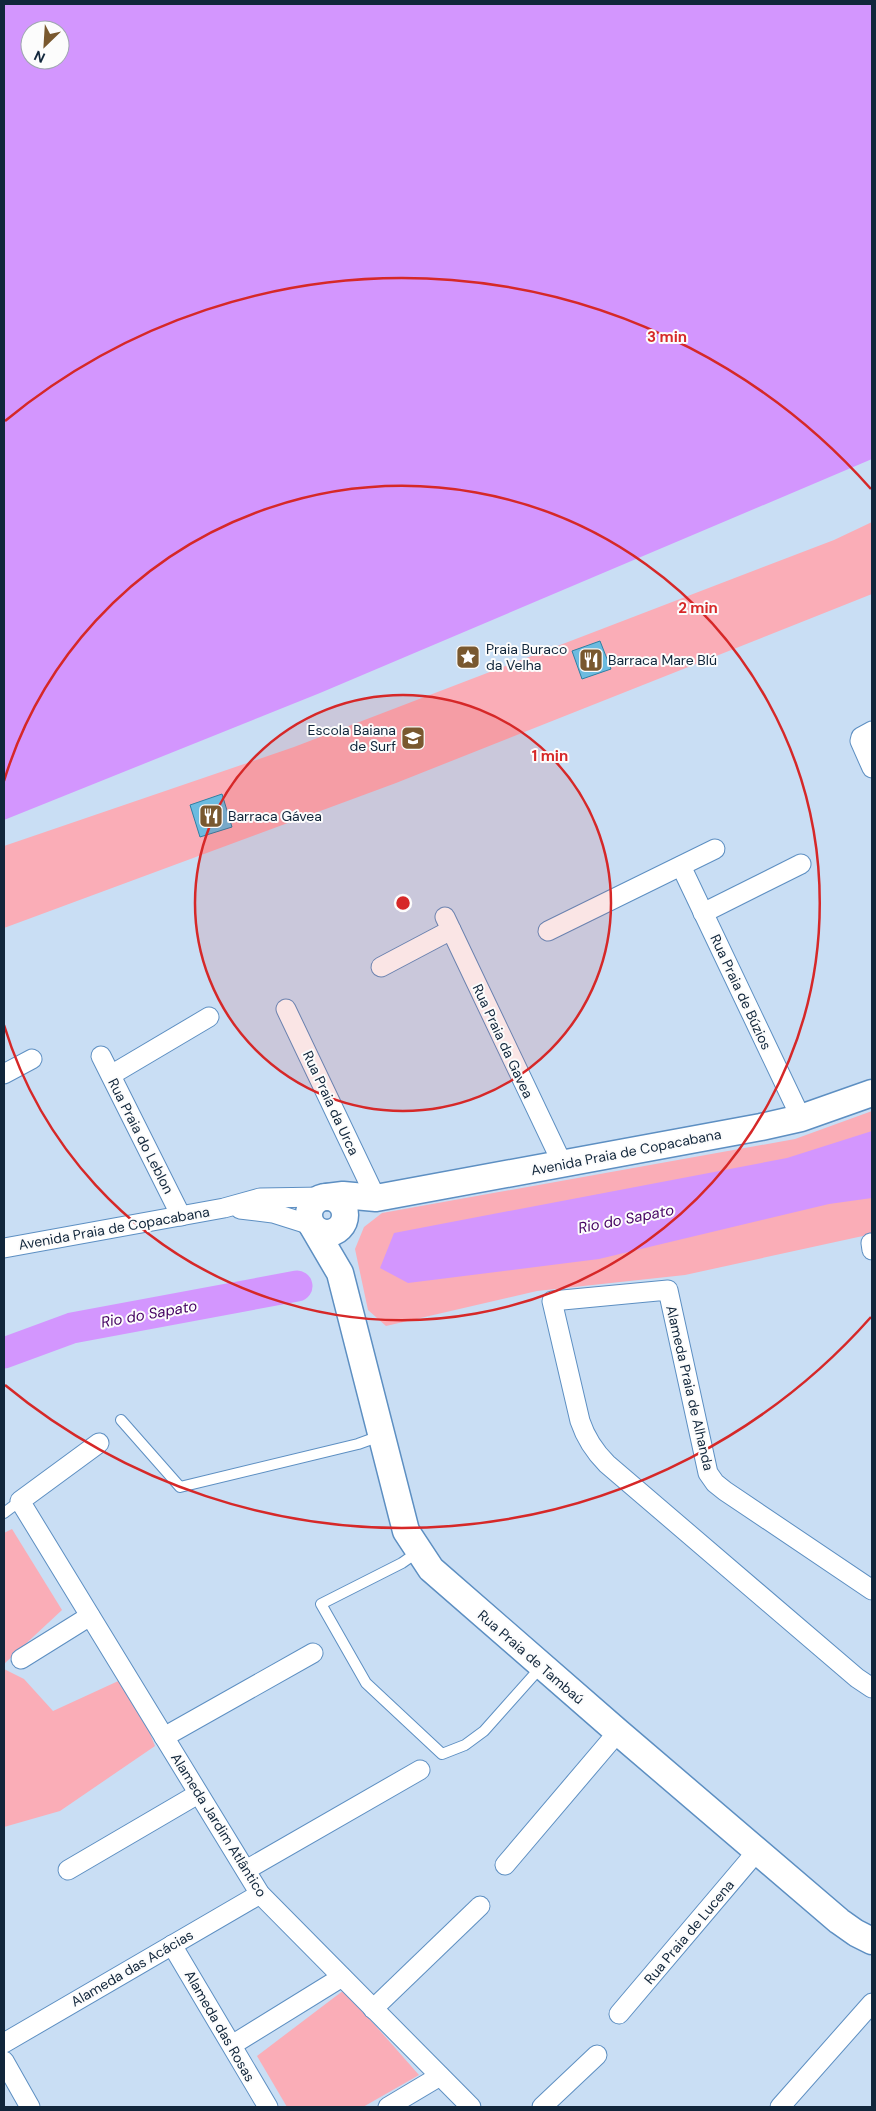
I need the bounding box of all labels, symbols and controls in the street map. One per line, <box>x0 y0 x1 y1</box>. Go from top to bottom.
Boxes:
north arrow <box>20 20 70 70</box>
text: N <box>31 46 48 67</box>
text: 3 min <box>647 327 687 347</box>
text: 2 min <box>678 598 718 618</box>
place label: Praia Buraco da Velha <box>486 640 567 674</box>
place icon: Praia Buraco da Velha <box>455 644 481 670</box>
restaurant icon: Barraca Mare Blú <box>578 647 604 673</box>
place label: Barraca Mare Blú <box>608 651 717 669</box>
place label: Escola Baiana de Surf <box>308 721 396 755</box>
school or university icon: Escola Baiana de Surf <box>400 725 426 751</box>
text: 1 min <box>532 746 568 766</box>
restaurant icon: Barraca Gávea <box>198 803 224 829</box>
place label: Barraca Gávea <box>228 807 322 825</box>
centre of rings <box>394 894 412 912</box>
street label: Rua Praia de Búzios <box>706 931 776 1053</box>
street label: Rua Praia da Gavea <box>469 981 537 1101</box>
street label: Rua Praia da Urca <box>299 1048 363 1158</box>
street label: Rua Praia do Leblon <box>104 1075 178 1197</box>
street label: Avenida Praia de Copacabana <box>529 1125 723 1179</box>
water label: Rio do Sapato <box>576 1200 676 1238</box>
street label: Avenida Praia de Copacabana <box>17 1202 211 1254</box>
water label: Rio do Sapato <box>99 1296 199 1332</box>
street label: Alameda Praia de Alhanda <box>662 1304 718 1472</box>
street label: Rua Praia de Tambaú <box>474 1606 588 1708</box>
street label: Alameda Jardim Atlântico <box>167 1750 271 1900</box>
street label: Rua Praia de Lucena <box>640 1876 738 1988</box>
street label: Alameda das Acácias <box>68 1926 196 2010</box>
street label: Alameda das Rosas <box>181 1967 259 2085</box>

